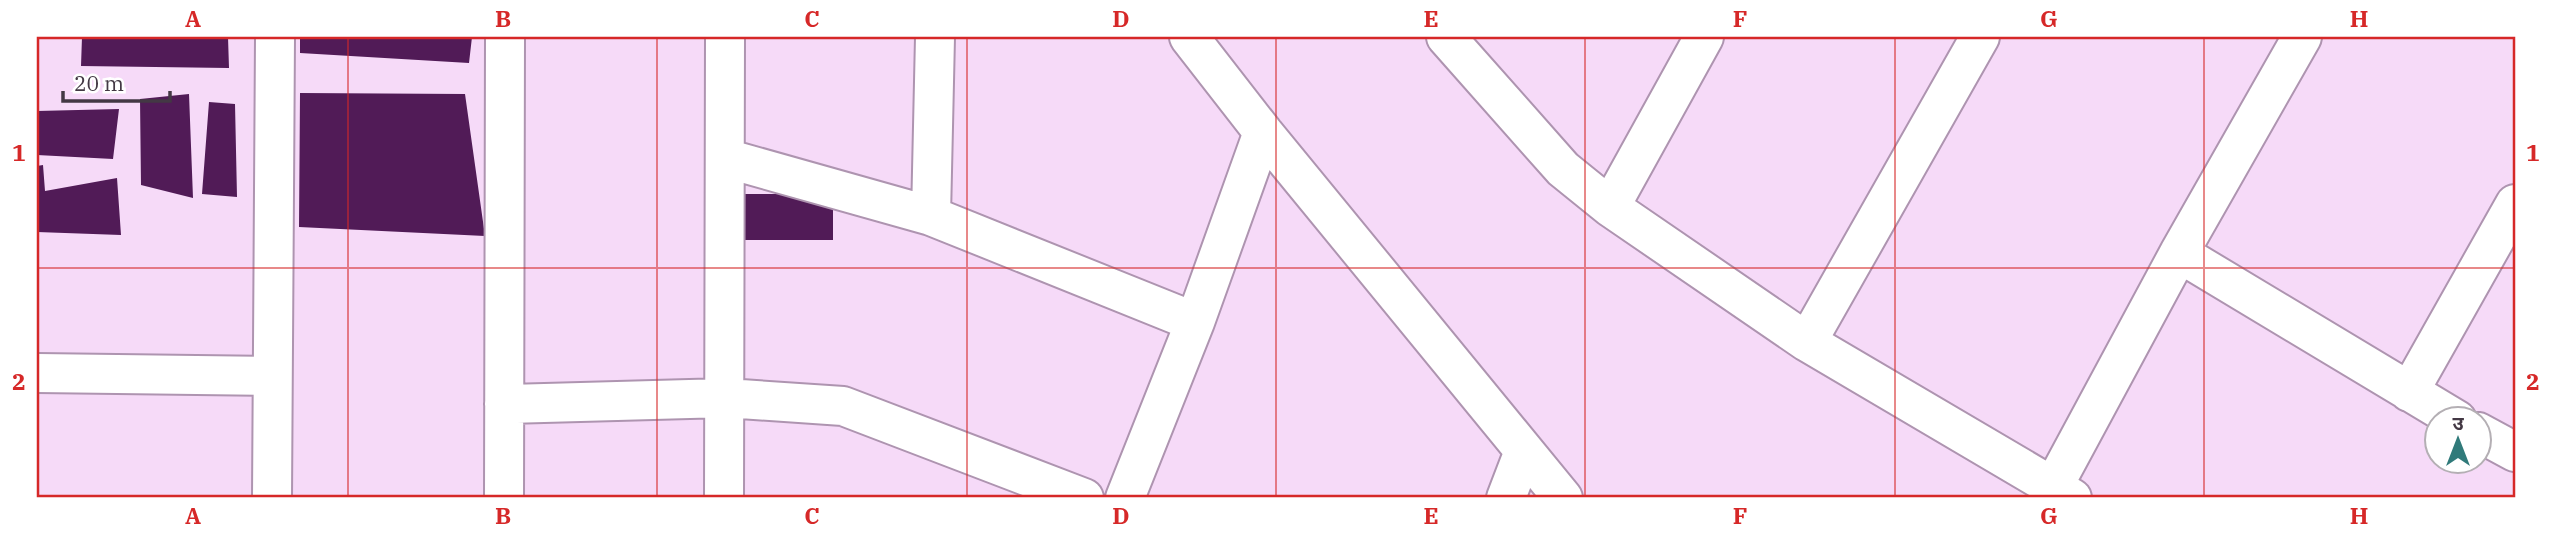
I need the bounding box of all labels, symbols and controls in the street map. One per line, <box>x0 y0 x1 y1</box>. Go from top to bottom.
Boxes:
text: A <box>185 3 201 33</box>
text: B <box>495 3 511 33</box>
text: C <box>804 3 820 33</box>
text: D <box>1112 3 1130 33</box>
text: E <box>1423 3 1439 33</box>
text: F <box>1733 3 1747 33</box>
text: G <box>2040 3 2058 33</box>
text: H <box>2350 3 2368 33</box>
scale bar <box>63 60 170 104</box>
text: 20 m <box>74 69 124 97</box>
text: 1 <box>12 137 26 167</box>
text: 1 <box>2526 137 2540 167</box>
text: 2 <box>12 366 26 396</box>
text: 2 <box>2526 366 2540 396</box>
north arrow <box>2422 406 2492 476</box>
text: उ <box>2452 411 2464 435</box>
text: A <box>185 500 201 530</box>
text: B <box>495 500 511 530</box>
text: C <box>804 500 820 530</box>
text: D <box>1112 500 1130 530</box>
text: E <box>1423 500 1439 530</box>
text: F <box>1733 500 1747 530</box>
text: G <box>2040 500 2058 530</box>
text: H <box>2350 500 2368 530</box>

